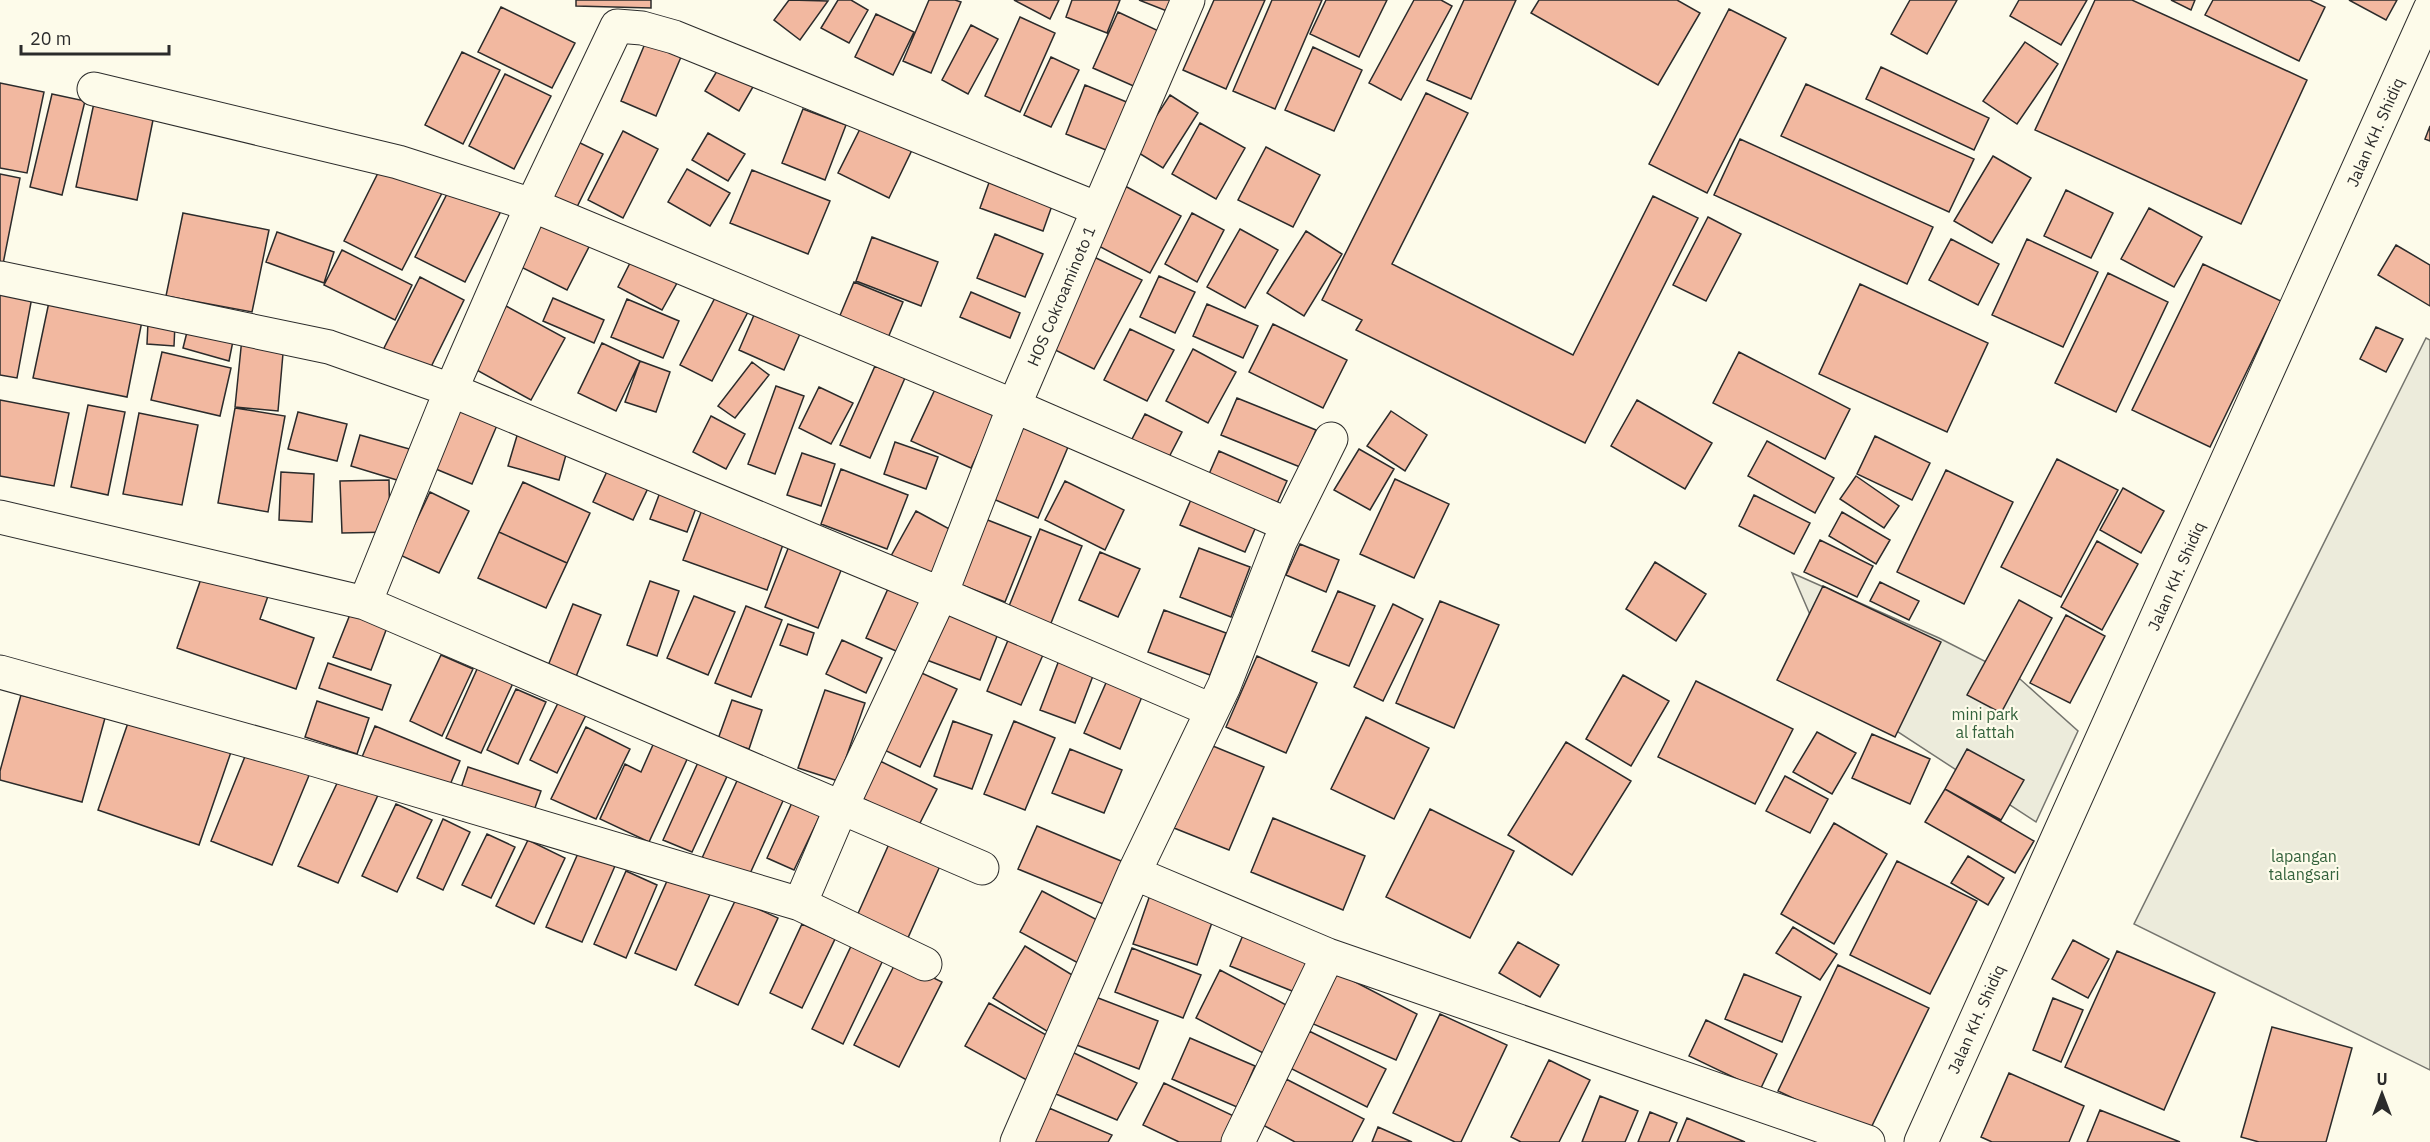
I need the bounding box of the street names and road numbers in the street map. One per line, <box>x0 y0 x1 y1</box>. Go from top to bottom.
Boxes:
street label: Jalan KH. Shidiq <box>2342 74 2408 190</box>
street label: HOS Cokroaminoto 1 <box>1022 223 1100 369</box>
street label: Jalan KH. Shidiq <box>2143 518 2209 634</box>
street label: Jalan KH. Shidiq <box>1943 961 2009 1077</box>

